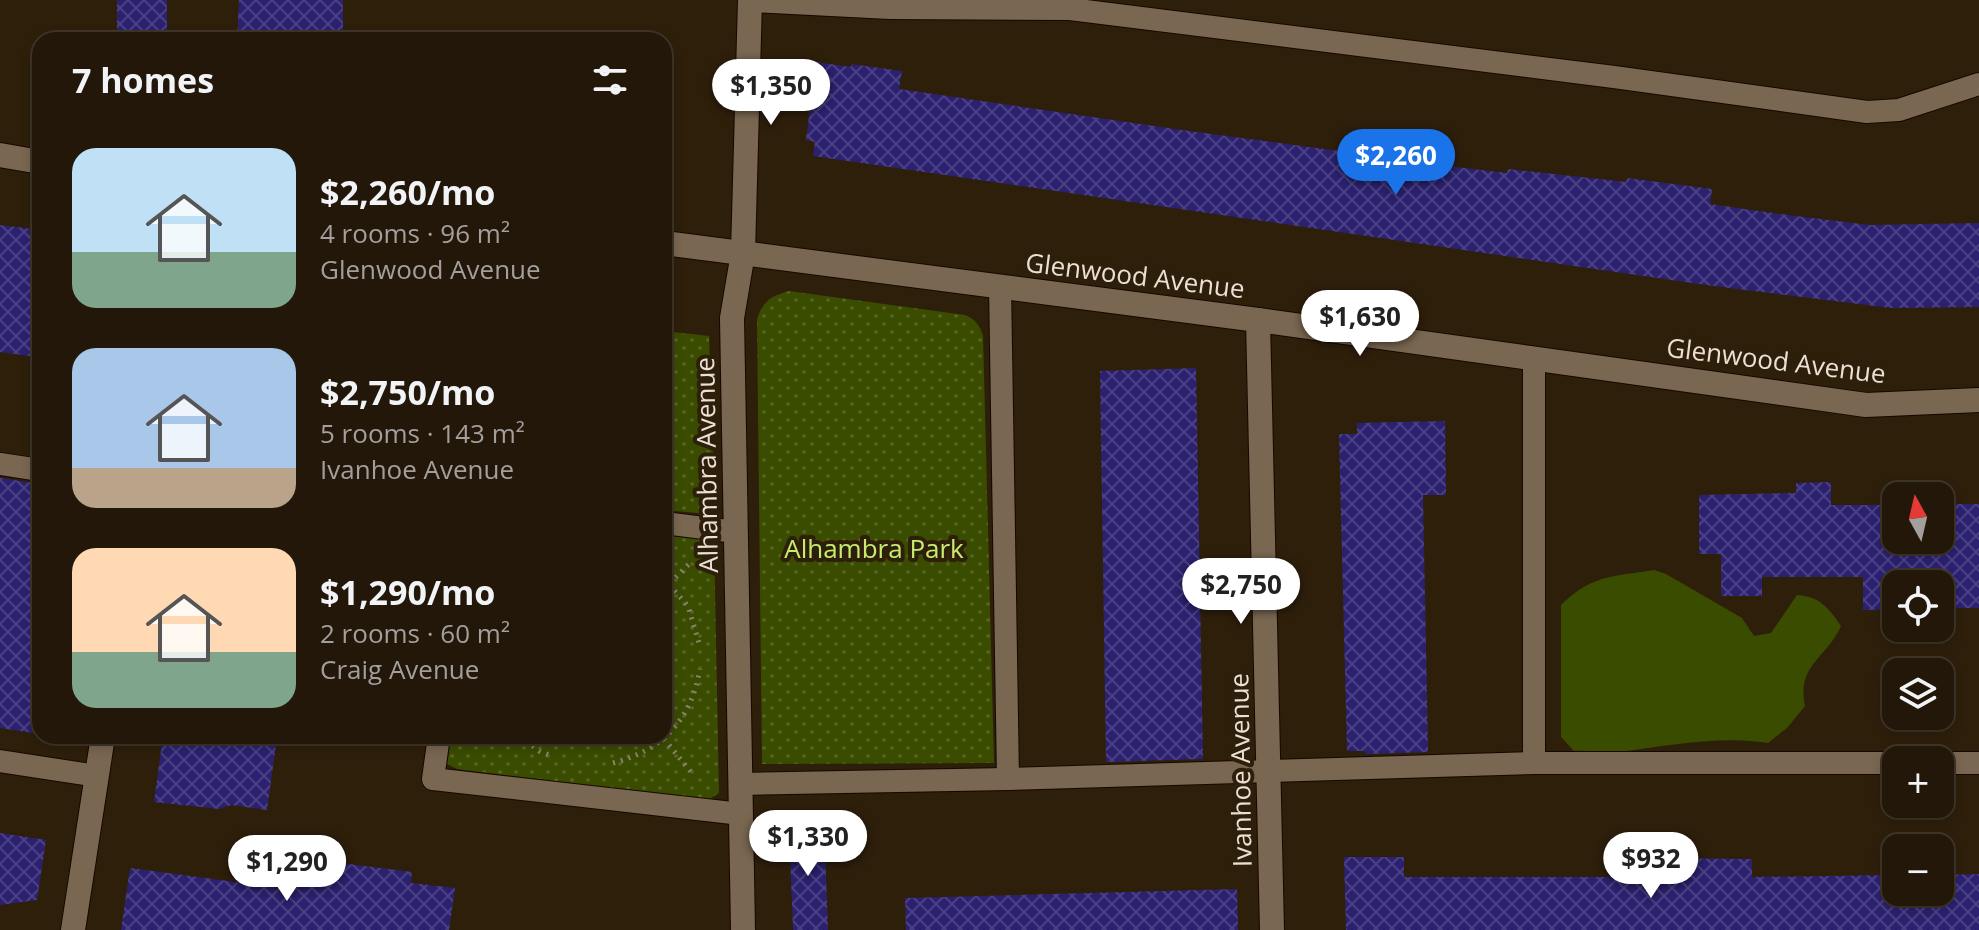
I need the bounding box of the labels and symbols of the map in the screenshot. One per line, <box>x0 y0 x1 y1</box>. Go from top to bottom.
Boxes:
pin: $1,350 <box>706 59 836 127</box>
pin: $2,260 <box>1331 129 1461 197</box>
street label: Glenwood Avenue <box>1023 244 1247 306</box>
pin: $1,630 <box>1295 290 1425 358</box>
street label: Glenwood Avenue <box>1664 329 1888 391</box>
street label: Alhambra Avenue <box>686 357 726 573</box>
north arrow <box>1882 482 1954 554</box>
park label: Alhambra Park <box>784 530 964 566</box>
pin: $2,750 <box>1176 558 1306 626</box>
street label: Ivanhoe Avenue <box>1220 673 1260 867</box>
pin: $1,330 <box>743 810 873 878</box>
pin: $932 <box>1604 832 1698 900</box>
pin: $1,290 <box>222 835 352 903</box>

